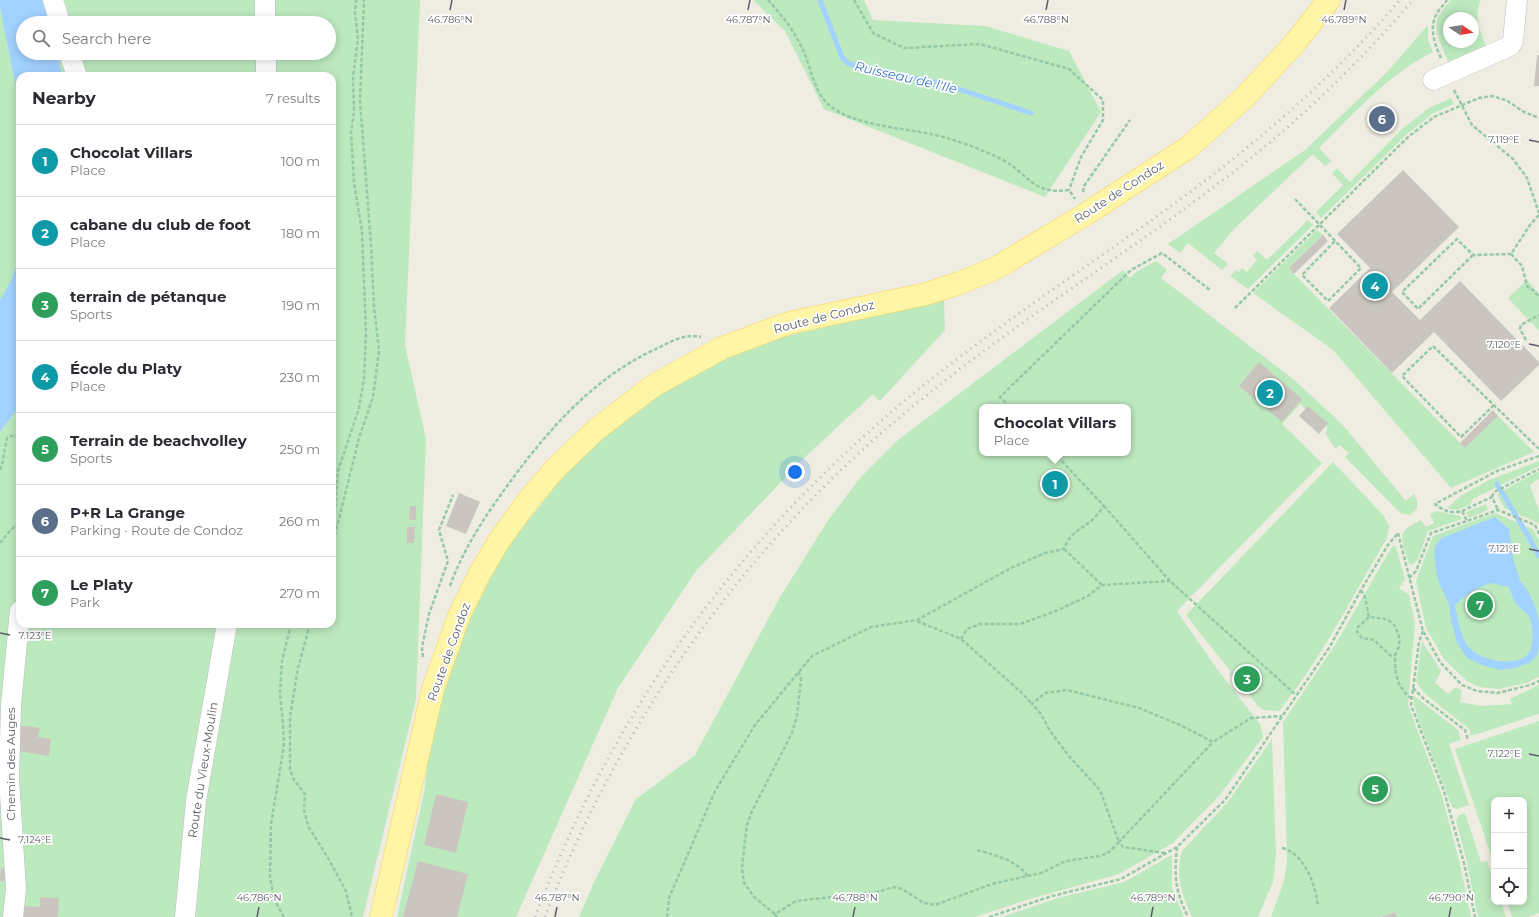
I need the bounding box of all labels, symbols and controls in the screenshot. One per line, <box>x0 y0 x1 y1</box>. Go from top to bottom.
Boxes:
north arrow <box>1443 12 1479 48</box>
text: 46.786°N <box>427 13 473 26</box>
text: 46.787°N <box>725 13 771 26</box>
text: 46.788°N <box>1023 13 1069 26</box>
text: 46.789°N <box>1321 13 1367 26</box>
search box <box>16 16 336 60</box>
icon: search <box>30 27 52 49</box>
text: Search here <box>62 29 151 48</box>
water label: Ruisseau de l'Ile <box>853 57 959 97</box>
text: Nearby <box>32 88 96 108</box>
text: 7 results <box>266 90 320 106</box>
pin: 6 <box>1369 104 1395 134</box>
text: 7.119°E <box>1488 133 1520 146</box>
text: Chocolat Villars <box>70 143 193 162</box>
text: 1 <box>42 153 48 169</box>
text: 100 m <box>281 153 320 169</box>
street label: Route de Condoz <box>1071 157 1166 226</box>
text: Place <box>70 162 106 178</box>
text: cabane du club de foot <box>70 215 251 234</box>
text: 2 <box>41 225 49 241</box>
text: 180 m <box>281 225 320 241</box>
text: Place <box>70 234 106 250</box>
pin: 4 <box>1362 271 1388 301</box>
text: terrain de pétanque <box>70 287 226 306</box>
text: 3 <box>41 297 49 313</box>
text: 190 m <box>282 297 320 313</box>
street label: Route de Condoz <box>772 297 876 336</box>
text: Sports <box>70 306 112 322</box>
text: 7.120°E <box>1487 338 1521 351</box>
text: École du Platy <box>70 359 182 378</box>
text: 4 <box>41 369 49 385</box>
text: 230 m <box>279 369 320 385</box>
text: Place <box>70 378 106 394</box>
pin: 2 <box>1257 378 1283 408</box>
popup <box>979 404 1131 456</box>
text: Chocolat Villars <box>994 413 1116 432</box>
text: Terrain de beachvolley <box>70 431 247 450</box>
text: Place <box>994 432 1029 448</box>
text: 5 <box>41 441 49 457</box>
text: 250 m <box>279 441 320 457</box>
text: Sports <box>70 450 112 466</box>
your location <box>785 462 805 482</box>
pin: 1 <box>1042 469 1068 499</box>
text: P+R La Grange <box>70 503 185 522</box>
text: 6 <box>41 513 49 529</box>
text: 260 m <box>279 513 320 529</box>
text: Parking · Route de Condoz <box>70 522 243 538</box>
text: 7.121°E <box>1488 542 1520 555</box>
text: Le Platy <box>70 575 133 594</box>
text: 7 <box>41 585 49 601</box>
text: 270 m <box>279 585 320 601</box>
pin: 7 <box>1467 590 1493 620</box>
text: Park <box>70 594 100 610</box>
street label: Route de Condoz <box>424 601 473 703</box>
text: 7.123°E <box>18 629 52 642</box>
pin: 3 <box>1234 664 1260 694</box>
street label: Route du Vieux-Moulin <box>184 701 221 839</box>
street label: Chemin des Auges <box>3 707 18 821</box>
text: 7.122°E <box>1487 747 1521 760</box>
pin: 5 <box>1362 774 1388 804</box>
map controls <box>1491 797 1527 905</box>
button: + <box>1491 797 1527 833</box>
text: 7.124°E <box>18 833 52 846</box>
button: − <box>1491 833 1527 869</box>
button: locate <box>1491 869 1527 905</box>
text: 46.786°N <box>236 891 282 904</box>
text: 46.787°N <box>534 891 580 904</box>
text: 46.788°N <box>832 891 878 904</box>
text: 46.789°N <box>1130 891 1176 904</box>
text: 46.790°N <box>1428 891 1474 904</box>

